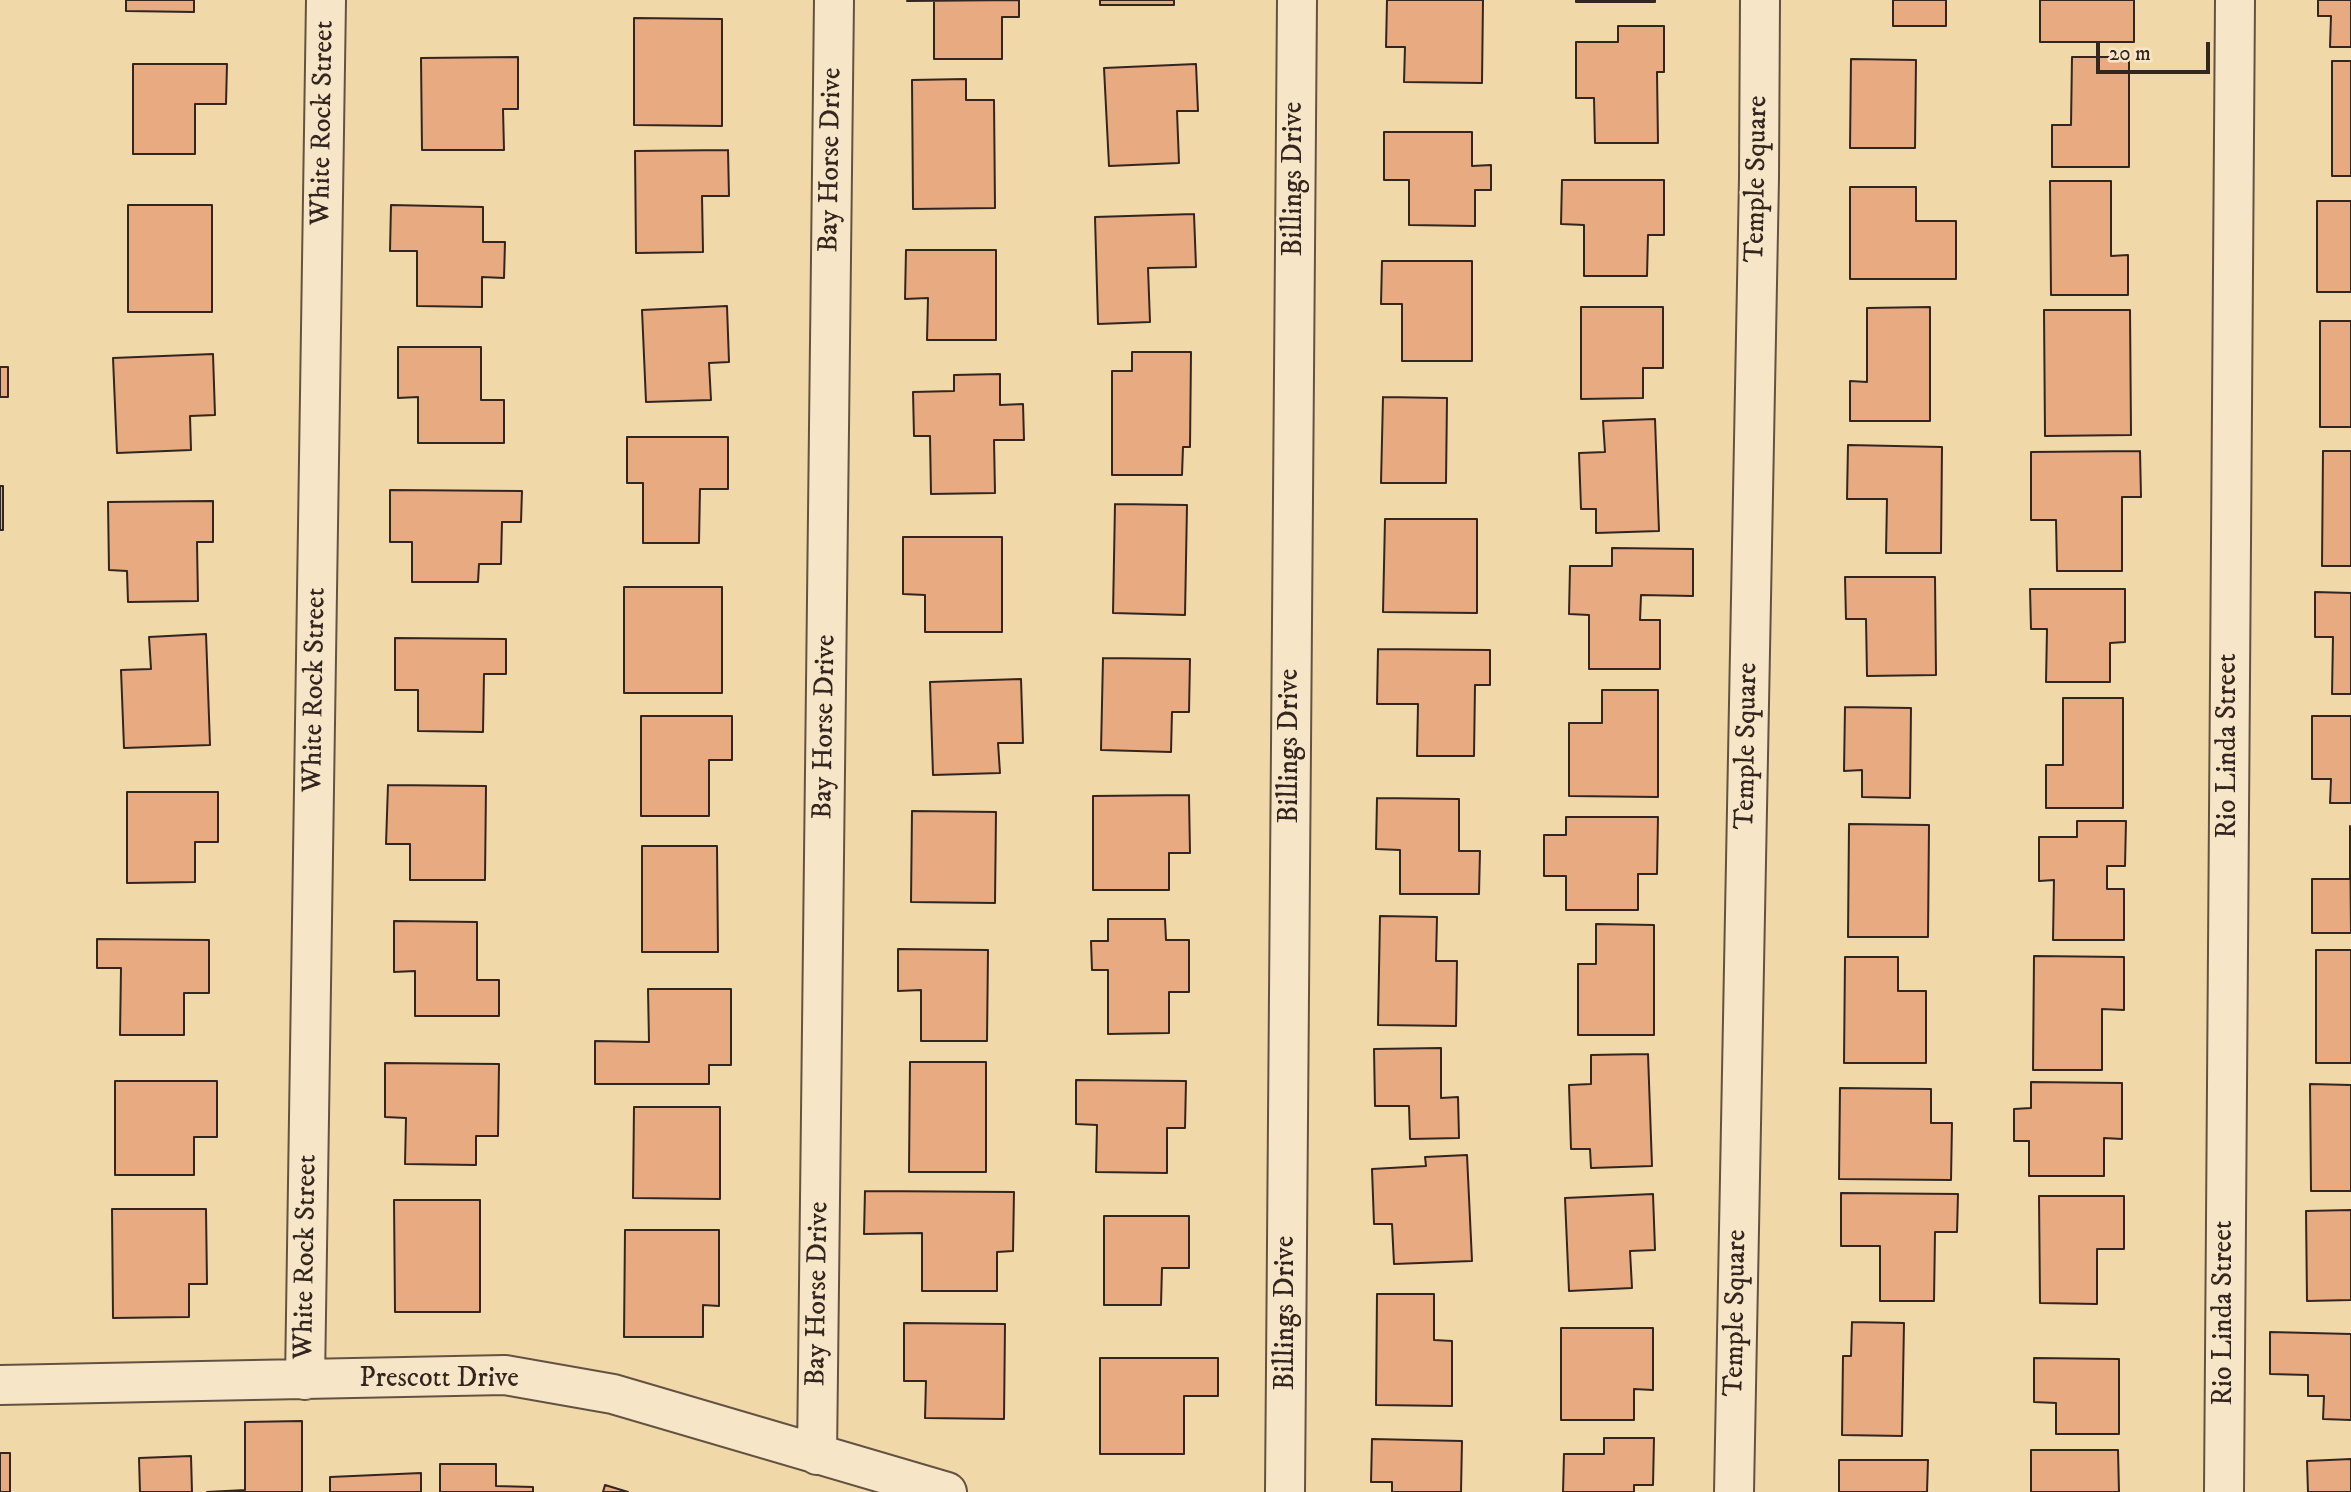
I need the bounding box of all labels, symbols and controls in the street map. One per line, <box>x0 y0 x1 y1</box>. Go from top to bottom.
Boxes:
street label: White Rock Street <box>305 20 343 226</box>
scale bar <box>2099 28 2213 72</box>
text: 20 m <box>2109 41 2151 67</box>
street label: Bay Horse Drive <box>814 67 850 253</box>
street label: Temple Square <box>1740 95 1776 263</box>
street label: Billings Drive <box>1278 102 1312 256</box>
street label: White Rock Street <box>297 587 335 793</box>
street label: Bay Horse Drive <box>808 634 844 820</box>
street label: Rio Linda Street <box>2212 653 2246 839</box>
street label: Temple Square <box>1730 662 1766 830</box>
street label: Billings Drive <box>1274 669 1308 823</box>
street label: White Rock Street <box>288 1154 326 1360</box>
street label: Bay Horse Drive <box>801 1201 837 1387</box>
street label: Rio Linda Street <box>2208 1220 2242 1406</box>
street label: Temple Square <box>1719 1229 1755 1397</box>
street label: Billings Drive <box>1270 1236 1304 1390</box>
street label: Prescott Drive <box>359 1363 519 1397</box>

